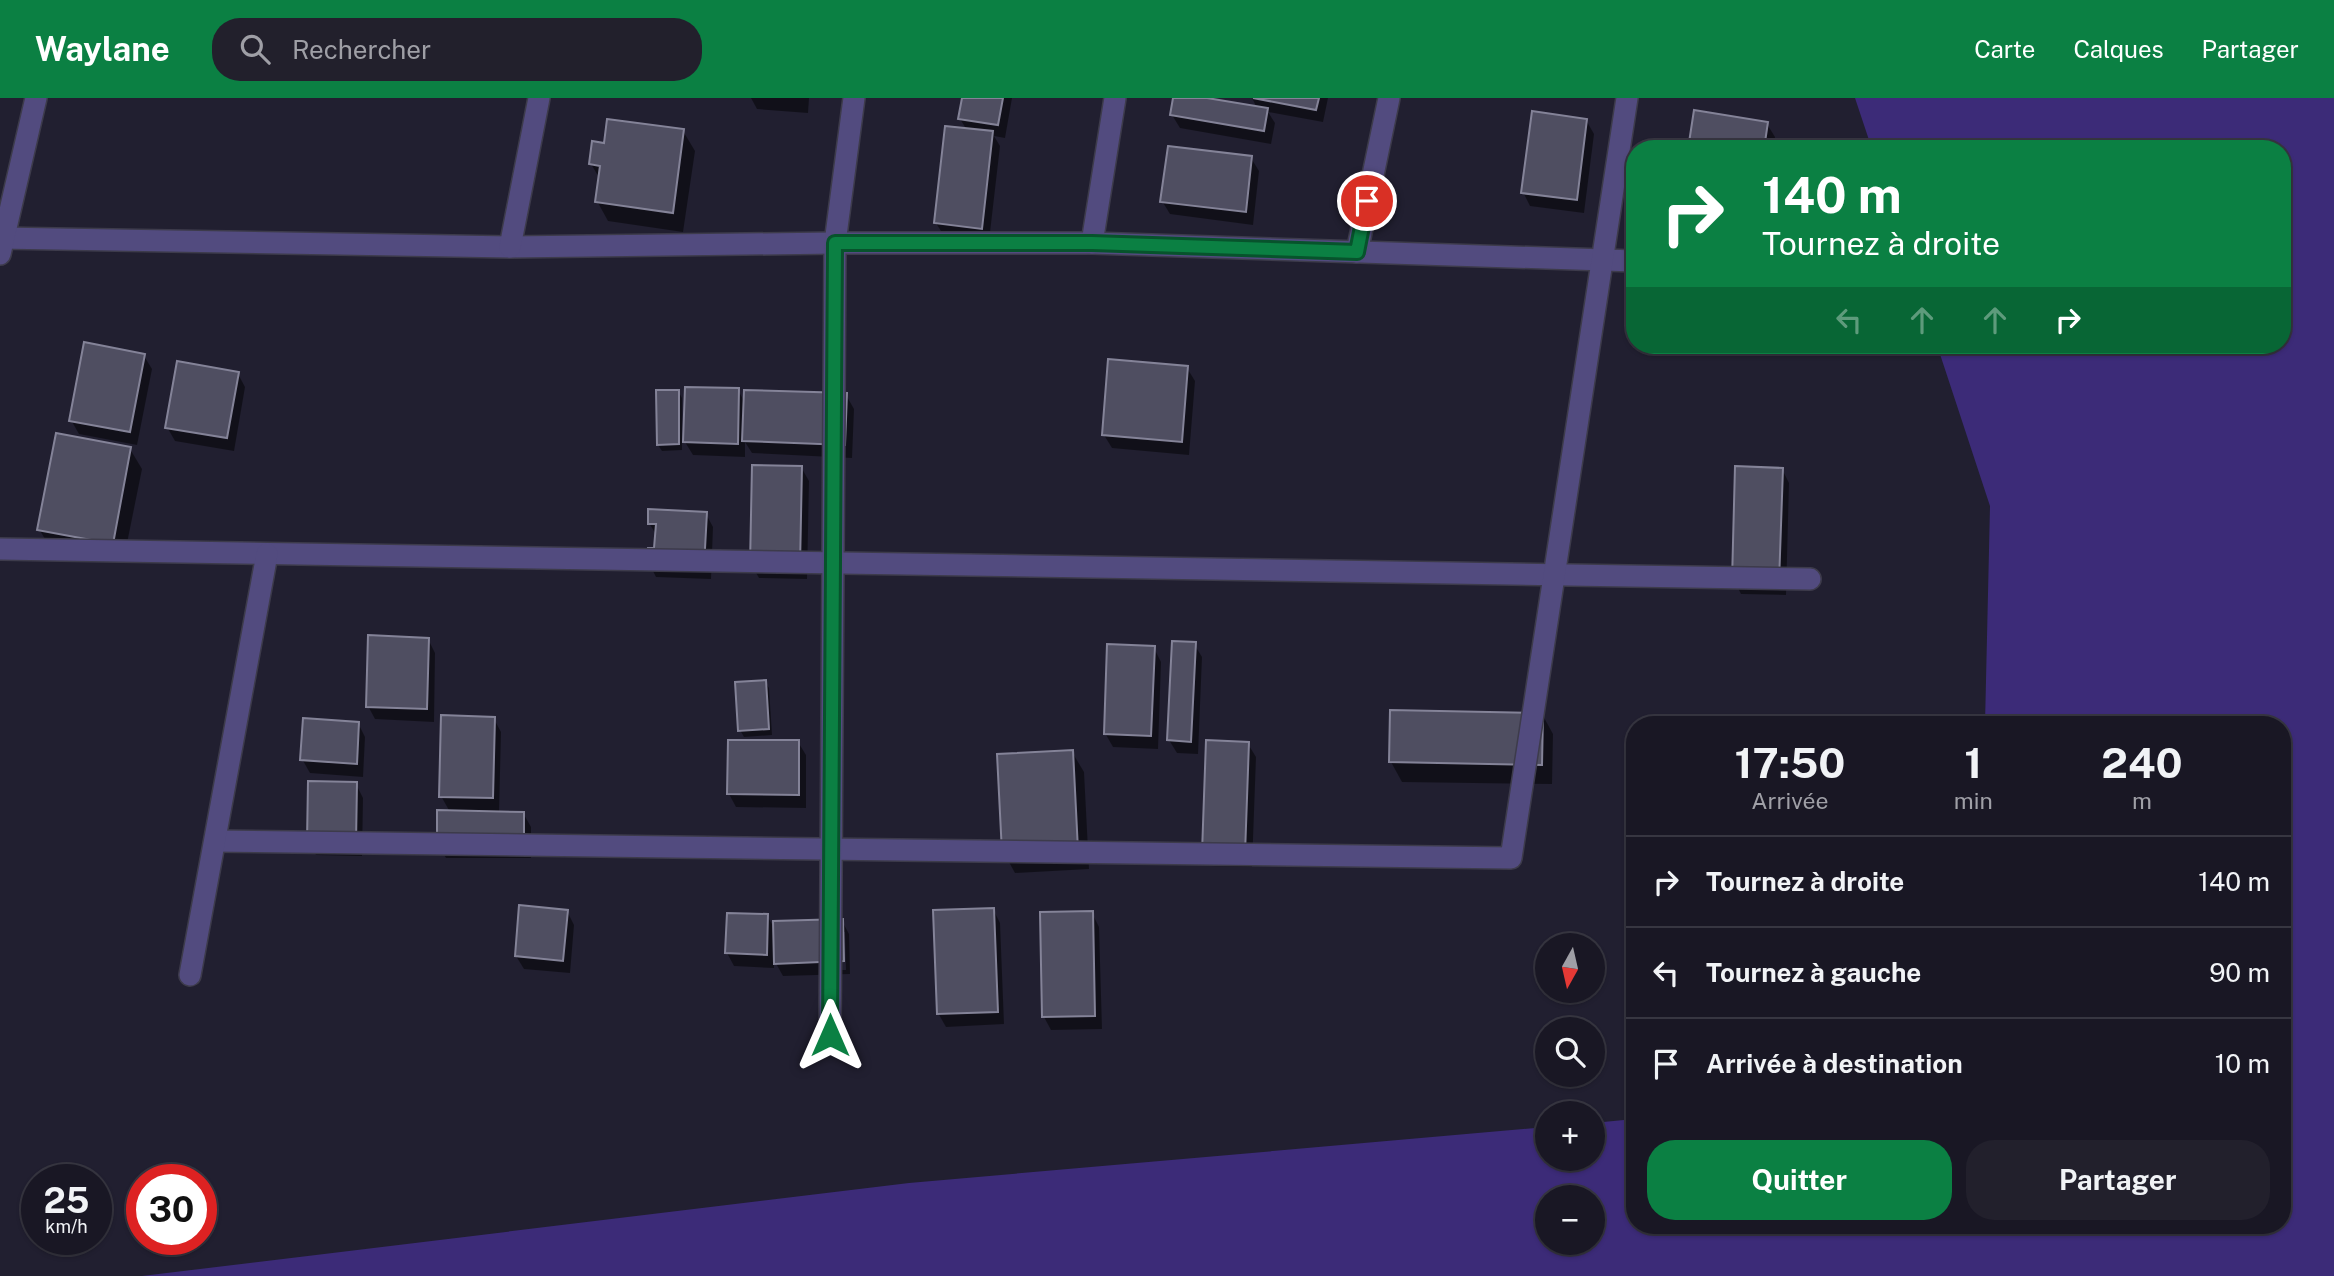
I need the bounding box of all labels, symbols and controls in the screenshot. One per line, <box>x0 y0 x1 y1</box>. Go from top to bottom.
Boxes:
search box <box>212 18 702 81</box>
text: Waylane <box>35 30 170 68</box>
icon: search <box>236 30 274 68</box>
text: Rechercher <box>292 34 431 65</box>
text: Carte <box>1974 35 2035 63</box>
text: Calques <box>2073 35 2164 63</box>
text: Partager <box>2202 35 2299 63</box>
text: 140 m <box>1762 166 1902 224</box>
icon: right <box>1647 168 1738 259</box>
pin <box>1337 171 1397 231</box>
icon: arrive <box>1348 182 1386 220</box>
text: Tournez à droite <box>1762 225 2000 262</box>
icon: left <box>1830 301 1868 339</box>
icon: ahead <box>1903 301 1941 339</box>
icon: ahead <box>1976 301 2014 339</box>
icon: right <box>2049 301 2087 339</box>
text: 17:50 <box>1734 738 1845 787</box>
text: 1 <box>1964 738 1982 787</box>
text: 240 <box>2101 738 2183 787</box>
text: Arrivée <box>1751 787 1829 814</box>
text: min <box>1954 787 1993 814</box>
text: m <box>2132 787 2152 814</box>
icon: right <box>1647 863 1685 901</box>
text: Tournez à droite <box>1706 866 1904 897</box>
text: 140 m <box>2198 866 2270 897</box>
north arrow <box>1535 933 1605 1003</box>
map controls <box>1535 933 1605 1255</box>
icon: left <box>1647 954 1685 992</box>
text: Tournez à gauche <box>1706 957 1921 988</box>
text: 90 m <box>2209 957 2270 988</box>
position arrow <box>793 998 867 1072</box>
button: search <box>1535 1017 1605 1087</box>
icon: arrive <box>1647 1045 1685 1083</box>
text: Arrivée à destination <box>1706 1048 1963 1079</box>
text: 10 m <box>2215 1048 2270 1079</box>
button: + <box>1535 1101 1605 1171</box>
button: Quitter <box>1647 1140 1952 1220</box>
button: Partager <box>1966 1140 2270 1220</box>
speed limit sign: 30 <box>126 1164 217 1255</box>
text: 25 <box>44 1180 89 1221</box>
button: − <box>1535 1185 1605 1255</box>
text: km/h <box>45 1216 88 1237</box>

